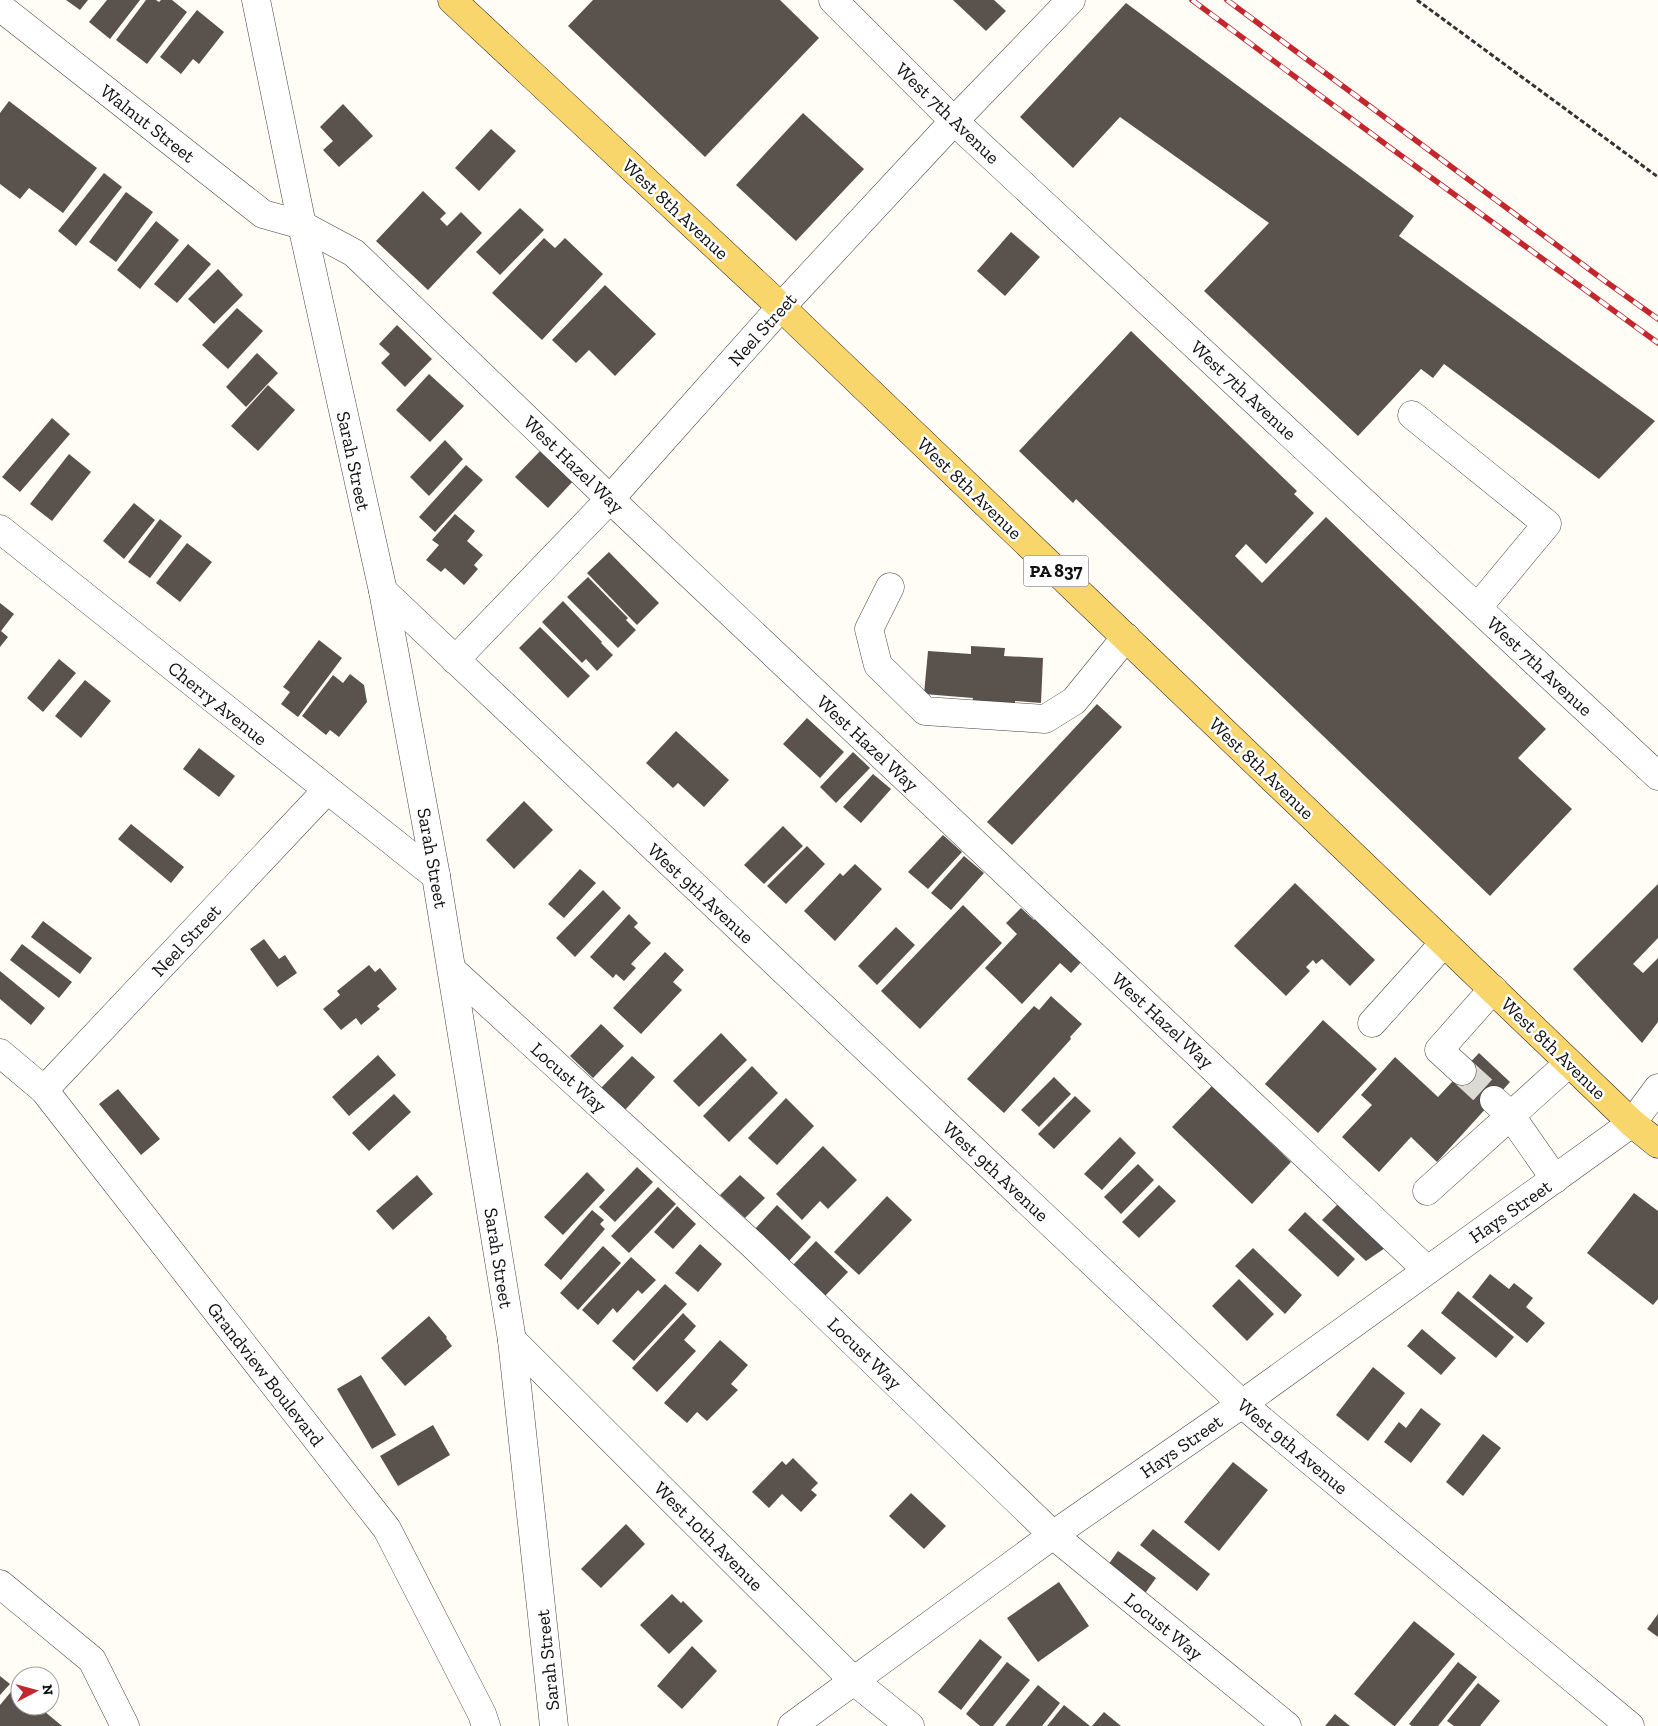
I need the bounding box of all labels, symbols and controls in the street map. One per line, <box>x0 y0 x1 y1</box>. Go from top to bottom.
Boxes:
street label: West 7th Avenue <box>891 58 1005 169</box>
street label: Walnut Street <box>96 79 200 168</box>
street label: West 8th Avenue <box>618 154 734 265</box>
street label: Neel Street <box>723 288 801 371</box>
street label: West 7th Avenue <box>1186 336 1301 445</box>
street label: Sarah Street <box>332 409 375 513</box>
street label: West Hazel Way <box>519 411 629 518</box>
street label: West 8th Avenue <box>912 432 1027 544</box>
road number: PA 837 <box>1024 556 1088 586</box>
street label: West 7th Avenue <box>1482 612 1597 721</box>
street label: Cherry Avenue <box>163 656 272 750</box>
street label: West Hazel Way <box>812 690 924 797</box>
street label: West 8th Avenue <box>1204 712 1319 824</box>
street label: Sarah Street <box>412 806 453 910</box>
street label: West 9th Avenue <box>643 838 759 949</box>
street label: Neel Street <box>147 899 226 981</box>
street label: West Hazel Way <box>1107 967 1219 1074</box>
street label: West 8th Avenue <box>1496 992 1611 1104</box>
street label: Locust Way <box>526 1037 611 1118</box>
street label: West 9th Avenue <box>938 1116 1054 1227</box>
street label: Hays Street <box>1465 1175 1556 1248</box>
street label: Sarah Street <box>479 1206 518 1310</box>
street label: Grandview Boulevard <box>202 1298 329 1451</box>
street label: Locust Way <box>823 1312 907 1394</box>
street label: West 9th Avenue <box>1233 1394 1353 1499</box>
street label: Hays Street <box>1136 1410 1227 1483</box>
street label: West 10th Avenue <box>649 1477 768 1596</box>
street label: Locust Way <box>1120 1588 1208 1665</box>
street label: Sarah Street <box>531 1608 564 1712</box>
north arrow <box>10 1666 60 1716</box>
text: N <box>38 1684 56 1696</box>

